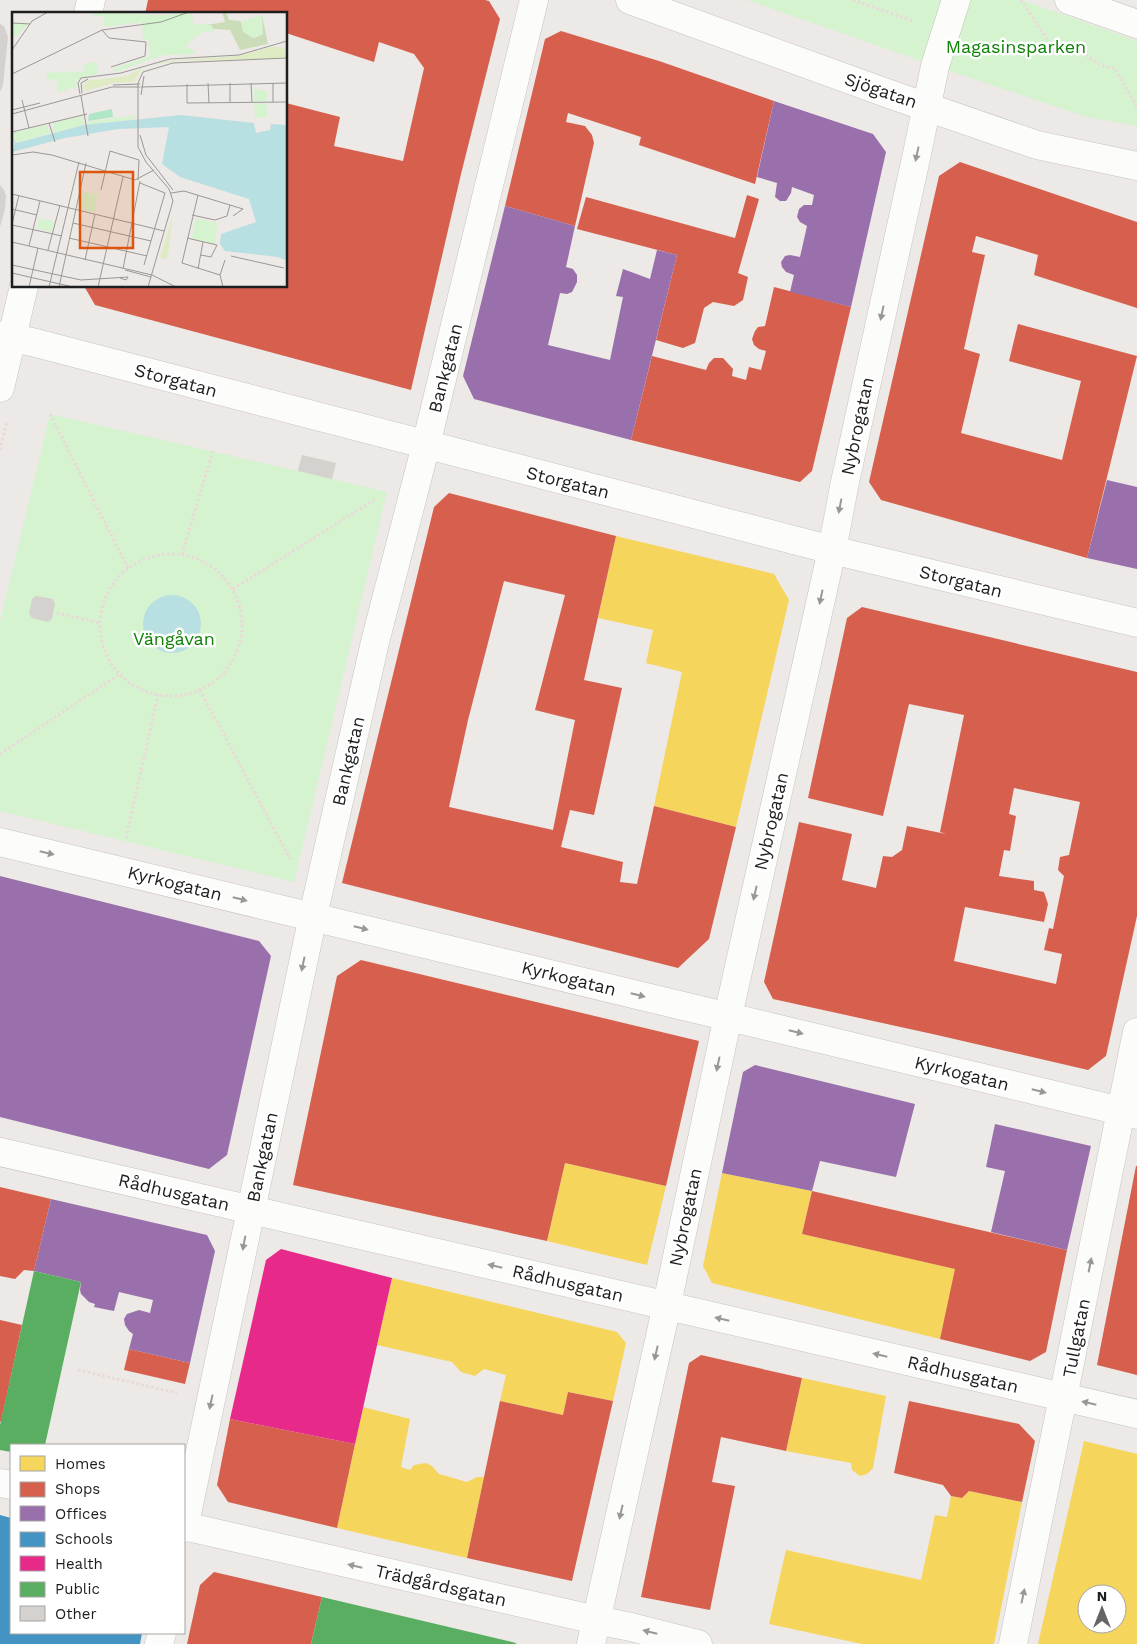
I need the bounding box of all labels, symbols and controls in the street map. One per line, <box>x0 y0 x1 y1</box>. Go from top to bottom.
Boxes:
inset map <box>12 12 288 288</box>
park label: Magasinsparken <box>946 36 1086 57</box>
street label: Sjögatan <box>842 68 920 112</box>
one-way arrow <box>913 147 921 162</box>
one-way arrow <box>878 306 886 321</box>
street label: Bankgatan <box>424 321 466 415</box>
street label: Storgatan <box>132 359 220 401</box>
street label: Nybrogatan <box>836 375 878 477</box>
street label: Storgatan <box>524 462 612 502</box>
one-way arrow <box>836 498 844 514</box>
street label: Storgatan <box>917 561 1005 601</box>
one-way arrow <box>817 590 825 605</box>
park label: Vängåvan <box>133 628 215 649</box>
street label: Bankgatan <box>327 714 369 808</box>
street label: Nybrogatan <box>750 770 792 872</box>
one-way arrow <box>40 849 55 857</box>
street label: Kyrkogatan <box>126 861 224 905</box>
one-way arrow <box>751 885 759 901</box>
one-way arrow <box>232 895 247 903</box>
one-way arrow <box>353 924 368 932</box>
one-way arrow <box>299 956 307 971</box>
street label: Kyrkogatan <box>520 956 618 1000</box>
one-way arrow <box>630 991 645 999</box>
one-way arrow <box>788 1028 803 1036</box>
street label: Kyrkogatan <box>913 1051 1011 1095</box>
one-way arrow <box>714 1056 722 1071</box>
one-way arrow <box>1031 1087 1046 1095</box>
street label: Bankgatan <box>242 1110 282 1204</box>
street label: Nybrogatan <box>664 1166 706 1268</box>
street label: Rådhusgatan <box>116 1169 232 1215</box>
one-way arrow <box>240 1235 248 1251</box>
one-way arrow <box>1086 1258 1094 1273</box>
street label: Rådhusgatan <box>510 1260 626 1306</box>
one-way arrow <box>487 1262 503 1270</box>
street label: Tullgatan <box>1058 1297 1094 1379</box>
one-way arrow <box>714 1315 729 1323</box>
one-way arrow <box>652 1346 660 1361</box>
one-way arrow <box>872 1351 887 1359</box>
street label: Rådhusgatan <box>905 1351 1021 1397</box>
one-way arrow <box>206 1394 214 1410</box>
one-way arrow <box>1082 1399 1097 1407</box>
legend <box>10 1444 185 1634</box>
text: Homes <box>55 1455 106 1473</box>
text: Shops <box>55 1480 100 1498</box>
one-way arrow <box>616 1504 624 1520</box>
text: Offices <box>55 1505 107 1523</box>
text: Schools <box>55 1530 113 1548</box>
text: Health <box>55 1555 103 1573</box>
street label: Trädgårdsgatan <box>373 1560 509 1610</box>
one-way arrow <box>348 1562 363 1570</box>
text: Public <box>55 1580 100 1598</box>
north arrow <box>1077 1584 1127 1634</box>
text: N <box>1097 1588 1107 1604</box>
one-way arrow <box>1019 1589 1027 1604</box>
text: Other <box>55 1605 97 1623</box>
one-way arrow <box>643 1628 658 1636</box>

